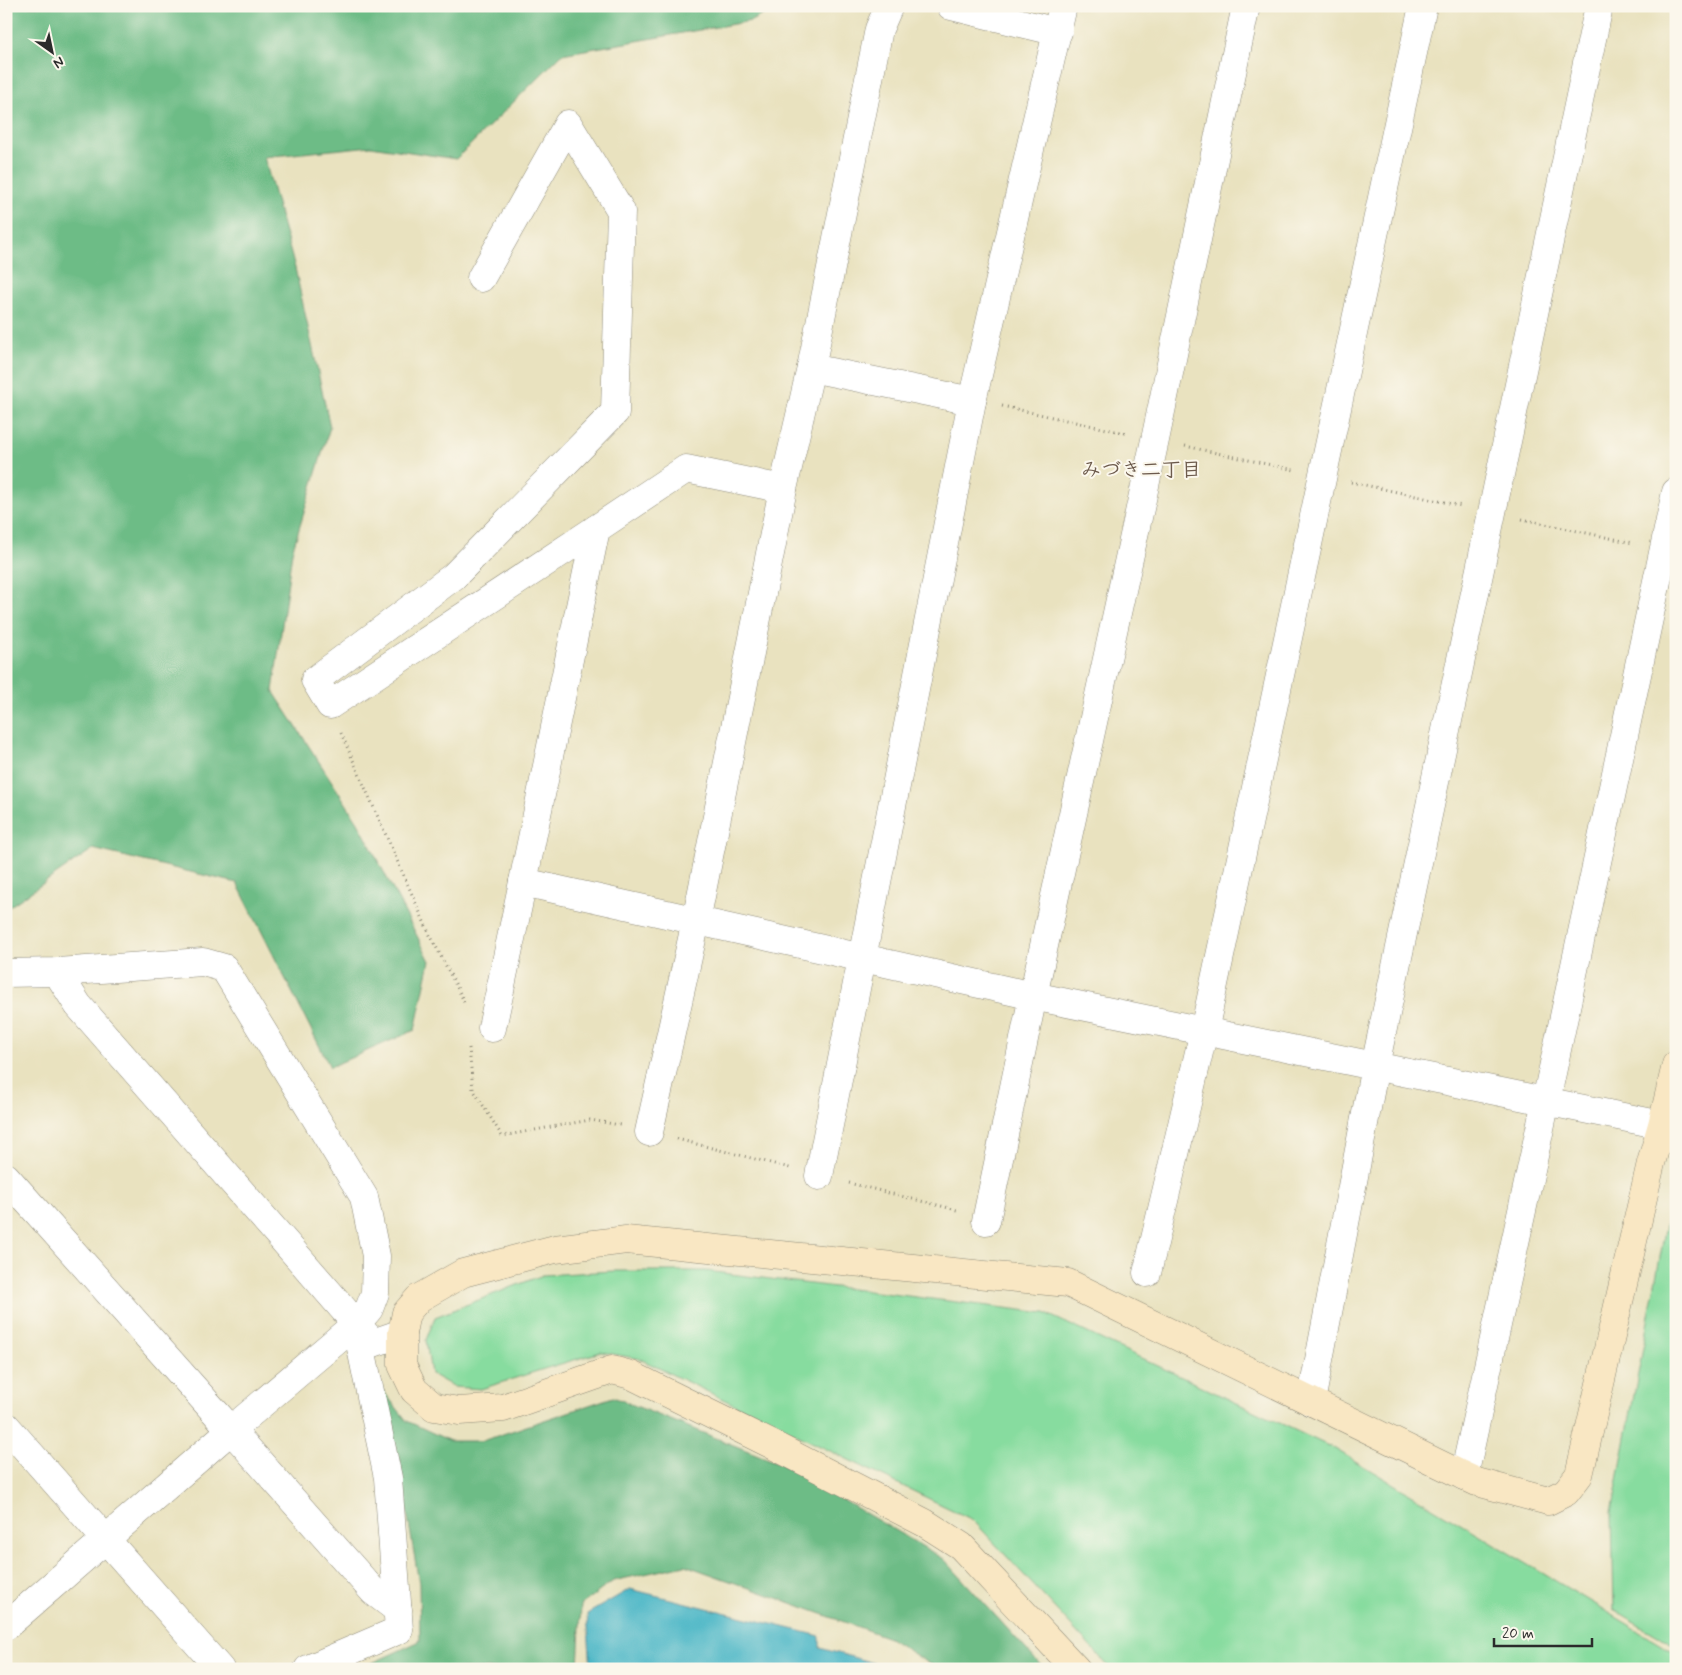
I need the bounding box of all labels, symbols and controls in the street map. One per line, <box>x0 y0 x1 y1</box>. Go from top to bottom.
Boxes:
north arrow <box>28 28 78 78</box>
text: N <box>50 52 67 72</box>
district label: みづき二丁目 <box>1081 457 1201 484</box>
scale bar <box>1494 1615 1592 1647</box>
text: 20 m <box>1502 1624 1534 1644</box>

